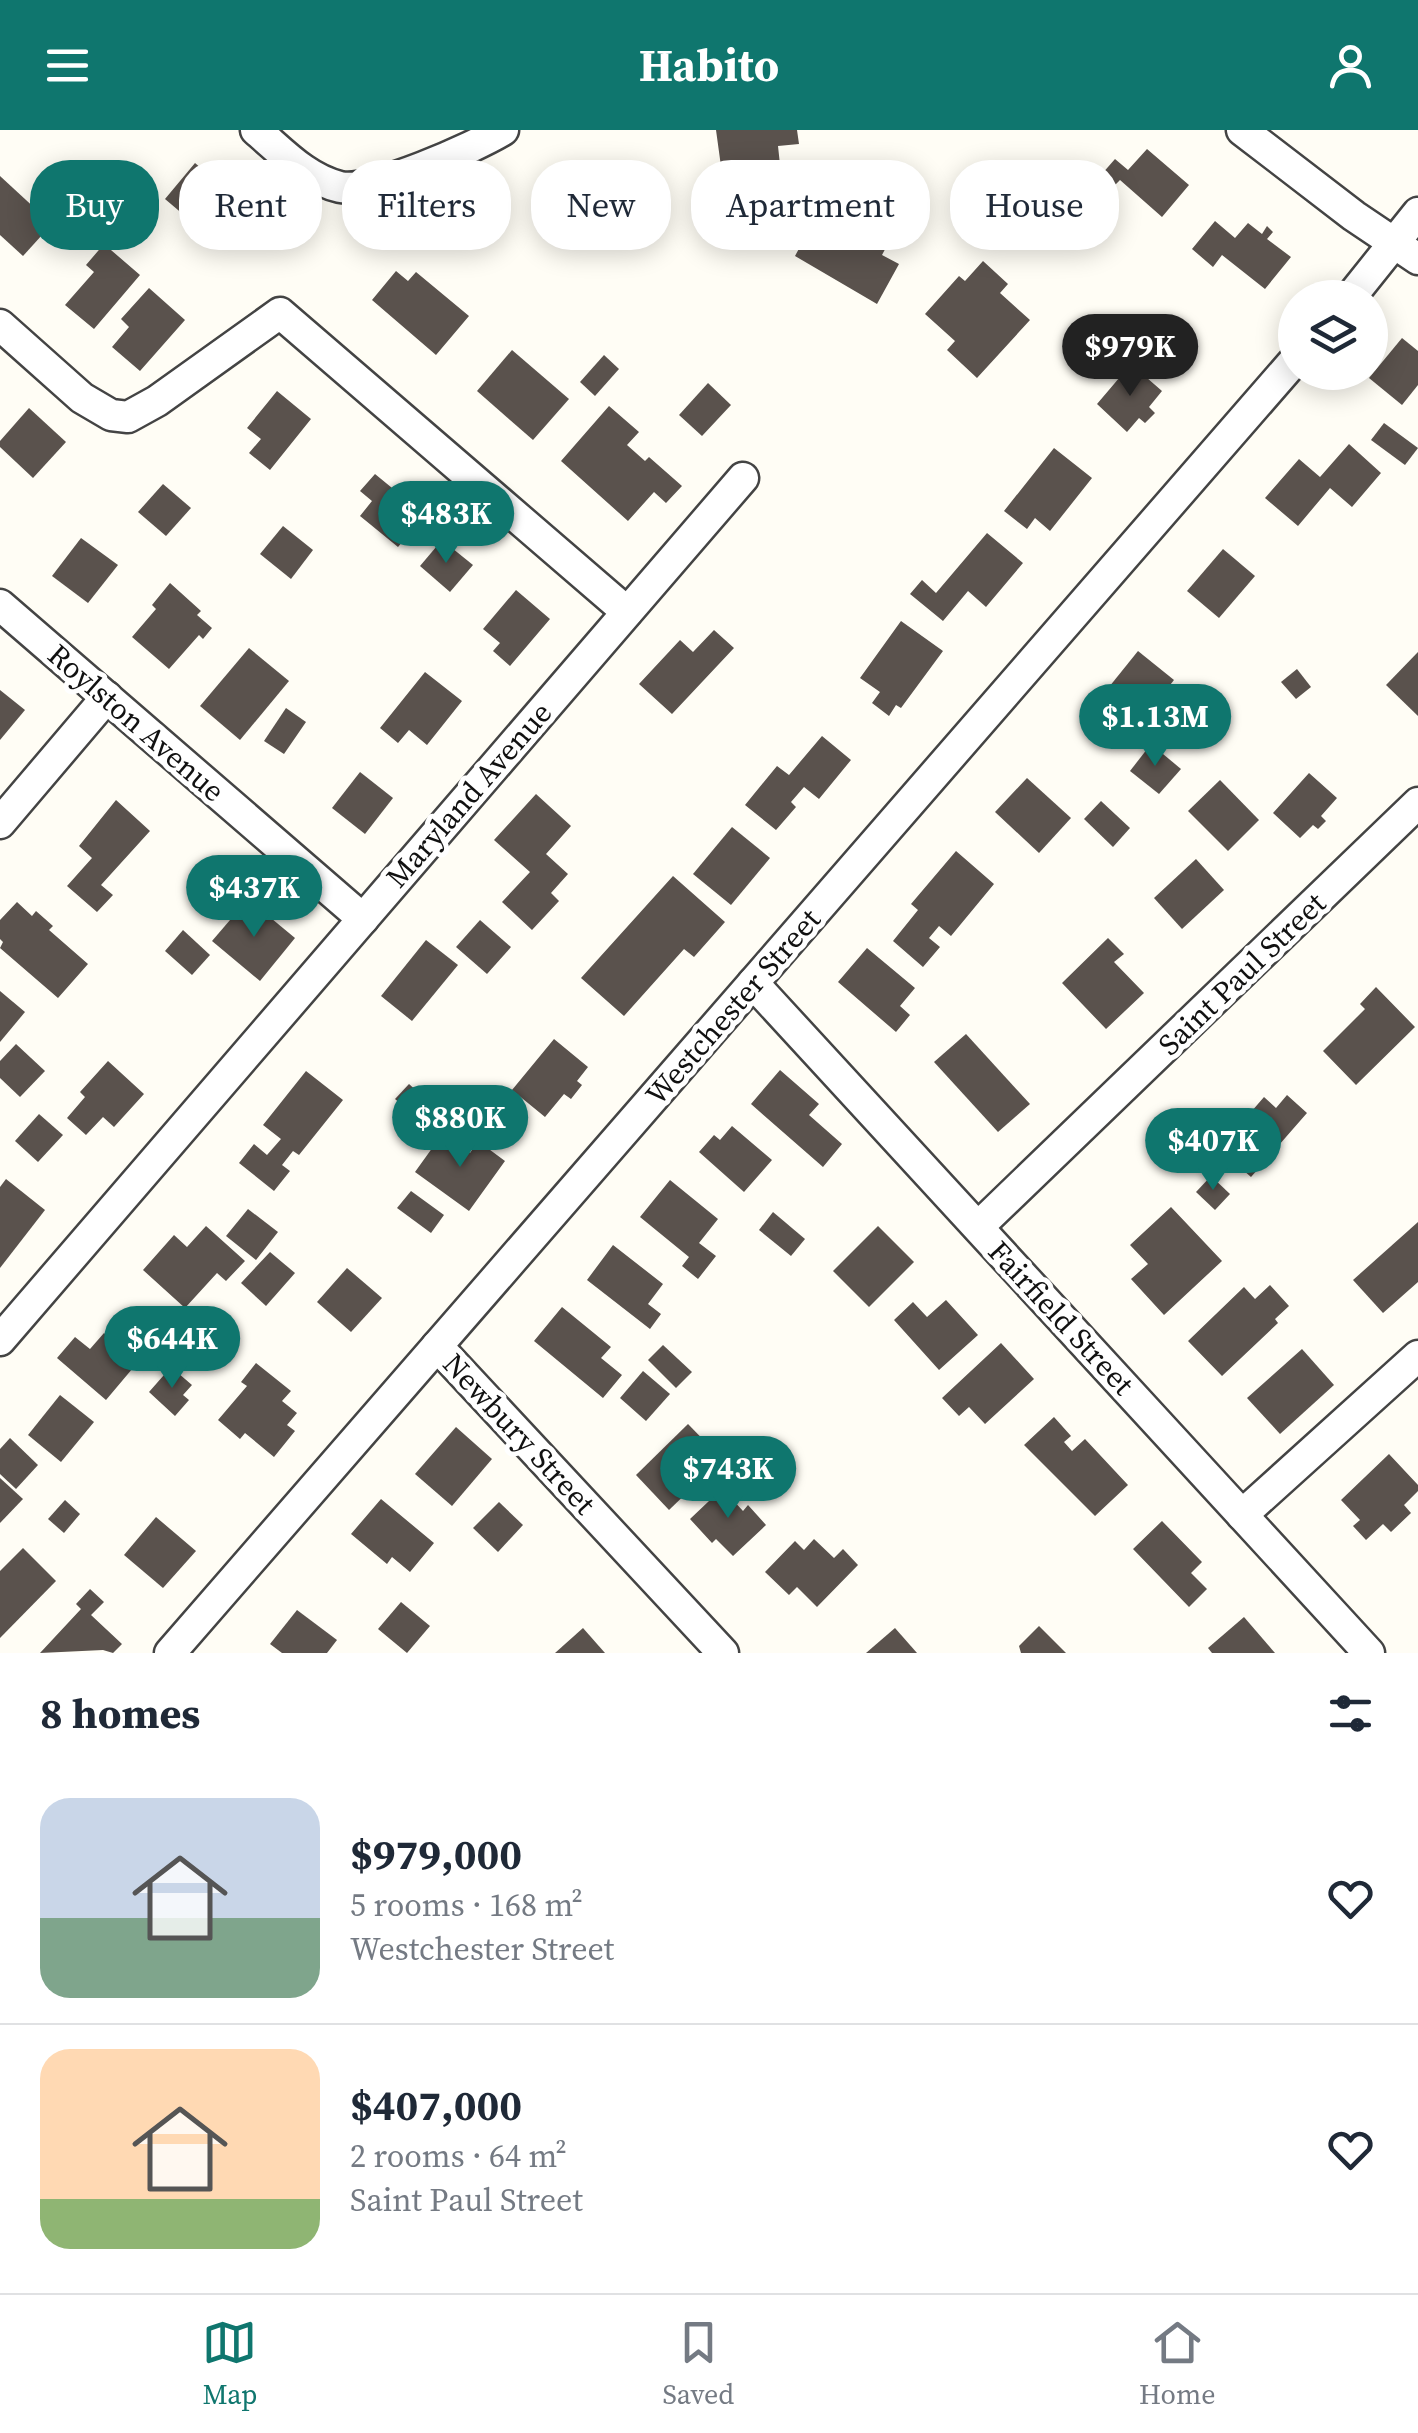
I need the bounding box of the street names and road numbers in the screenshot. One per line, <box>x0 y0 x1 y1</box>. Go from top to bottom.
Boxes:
street label: Roylston Avenue <box>39 634 234 811</box>
street label: Maryland Avenue <box>376 693 561 896</box>
street label: Saint Paul Street <box>1149 883 1335 1064</box>
street label: Westchester Street <box>636 900 830 1114</box>
street label: Fairfield Street <box>979 1232 1144 1404</box>
street label: Newbury Street <box>434 1344 605 1523</box>

